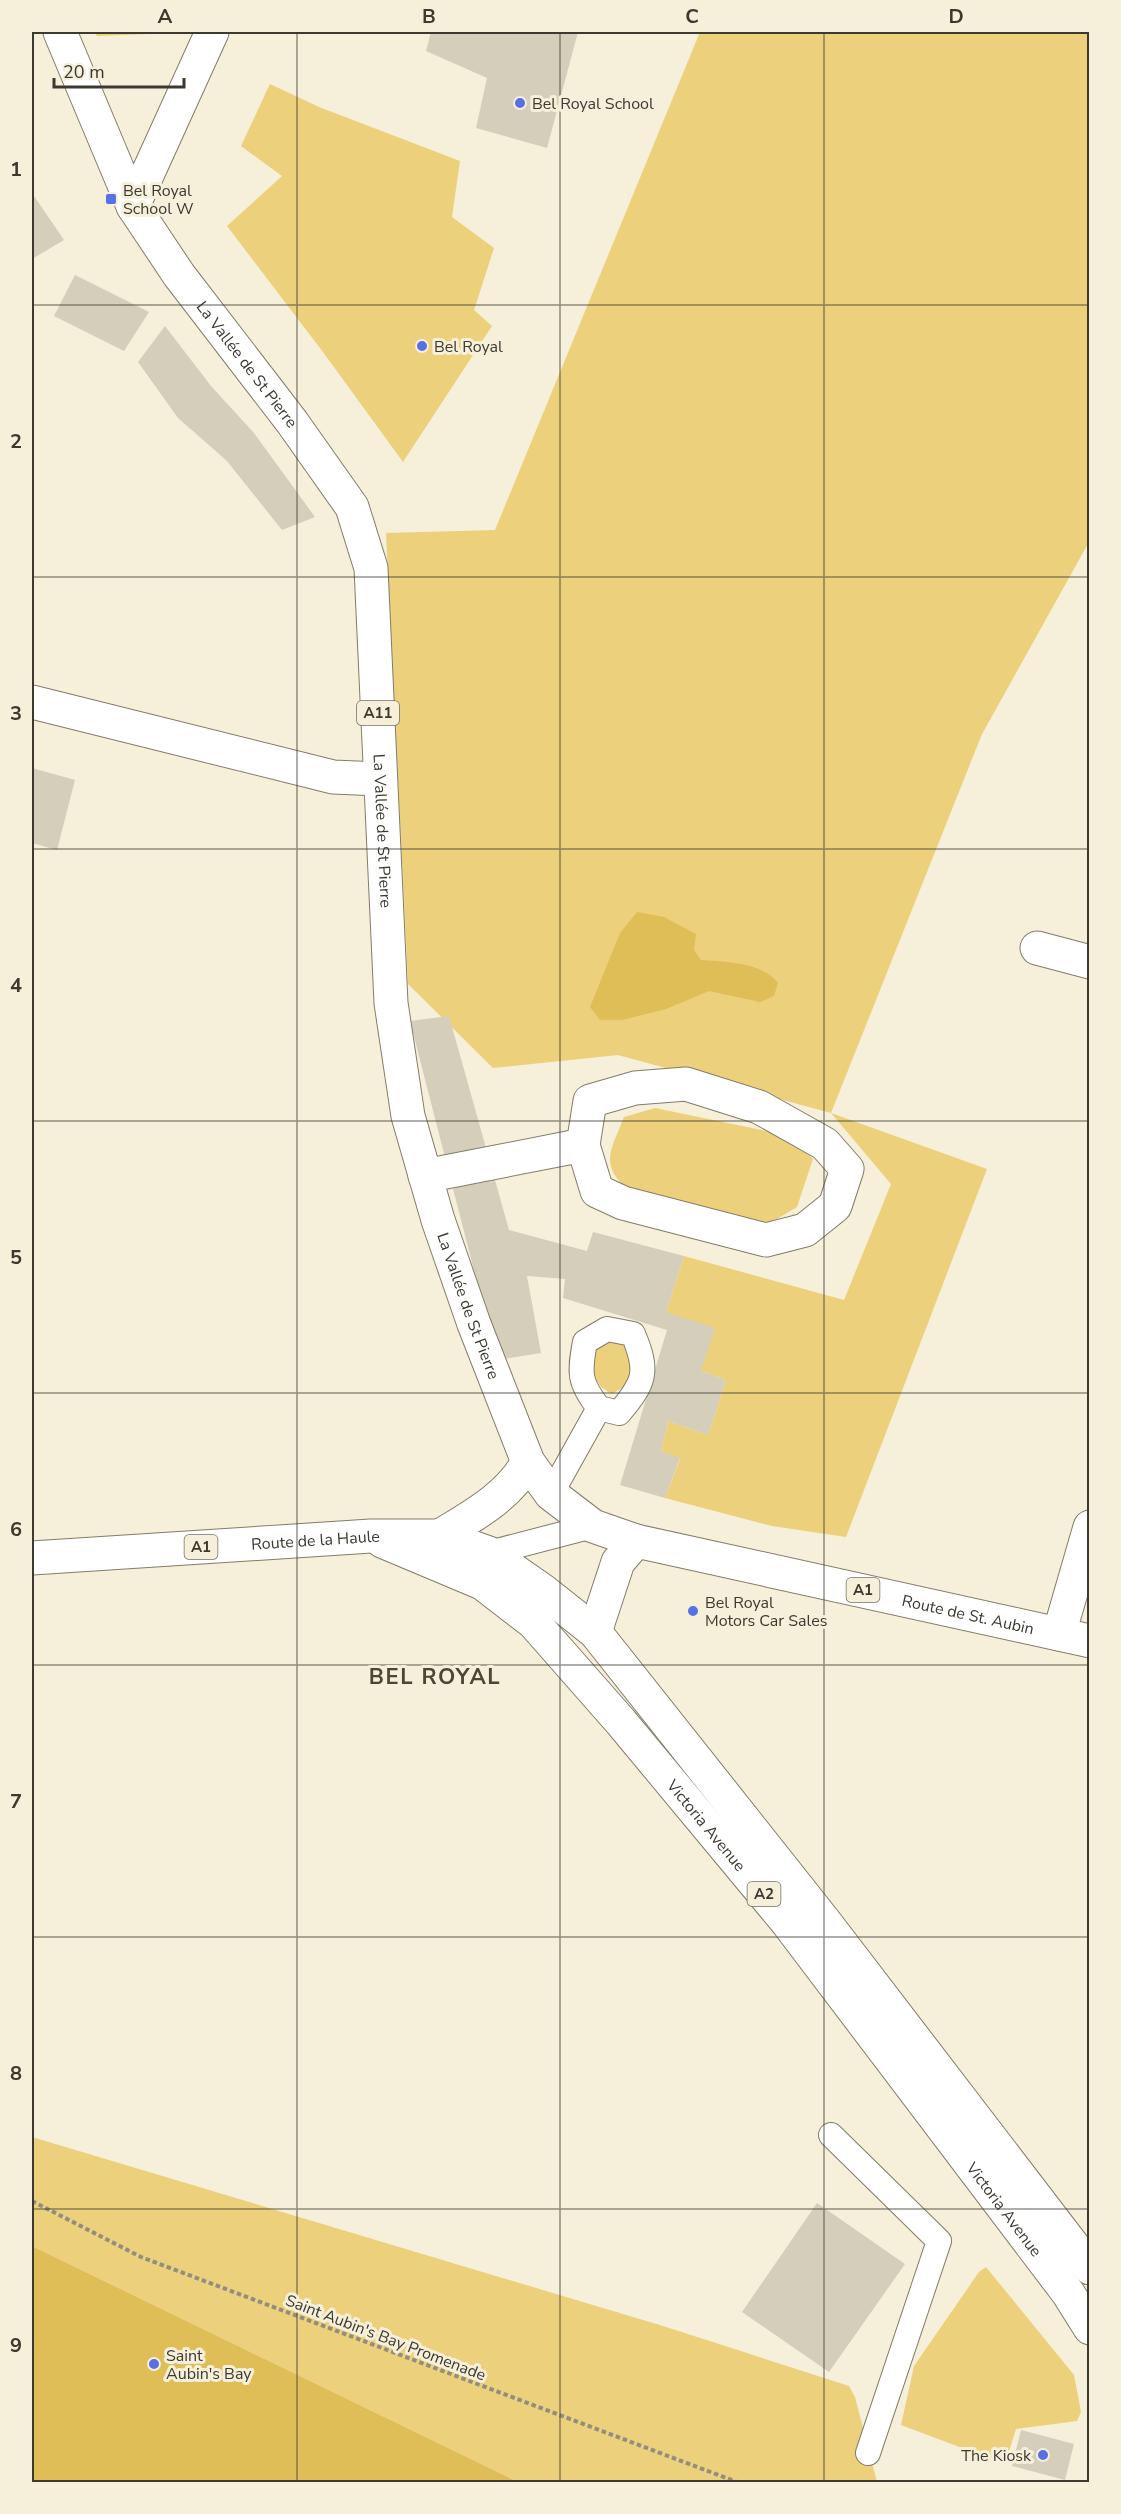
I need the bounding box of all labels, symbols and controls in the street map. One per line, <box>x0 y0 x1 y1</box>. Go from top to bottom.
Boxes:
text: A <box>158 3 173 30</box>
text: B <box>422 3 436 30</box>
text: C <box>685 3 699 30</box>
text: D <box>948 3 964 30</box>
scale bar <box>54 51 184 89</box>
text: 20 m <box>63 60 105 84</box>
place label: Bel Royal School <box>532 93 654 115</box>
marker: Bel Royal School <box>513 96 527 110</box>
text: 1 <box>10 156 22 183</box>
place label: Bel Royal School W <box>123 180 194 220</box>
marker: Bel Royal School W <box>104 192 118 206</box>
street label: La Vallée de St Pierre <box>191 297 302 433</box>
place label: Bel Royal <box>434 336 503 358</box>
marker: Bel Royal <box>415 339 429 353</box>
text: 2 <box>10 428 22 455</box>
text: 3 <box>10 700 22 727</box>
road number: A11 <box>357 701 399 725</box>
street label: La Vallée de St Pierre <box>368 753 397 908</box>
text: 4 <box>10 972 22 999</box>
street label: La Vallée de St Pierre <box>431 1230 504 1383</box>
text: 5 <box>10 1244 22 1271</box>
text: 6 <box>10 1516 22 1543</box>
street label: Route de la Haule <box>251 1526 380 1556</box>
road number: A1 <box>184 1535 218 1559</box>
road number: A1 <box>846 1578 880 1602</box>
street label: Route de St. Aubin <box>900 1590 1036 1640</box>
place label: Bel Royal Motors Car Sales <box>705 1592 827 1632</box>
marker: Bel Royal Motors Car Sales <box>686 1604 700 1618</box>
district label: BEL ROYAL <box>369 1662 501 1692</box>
street label: Victoria Avenue <box>661 1775 750 1876</box>
text: 7 <box>10 1788 22 1815</box>
road number: A2 <box>748 1882 780 1906</box>
text: 8 <box>10 2060 22 2087</box>
street label: Victoria Avenue <box>960 2157 1047 2261</box>
street label: Saint Aubin's Bay Promenade <box>282 2290 489 2386</box>
text: 9 <box>10 2332 22 2359</box>
place label: Saint Aubin's Bay <box>166 2345 252 2385</box>
marker: Saint Aubin's Bay <box>147 2357 161 2371</box>
place label: The Kiosk <box>961 2445 1032 2467</box>
marker: The Kiosk <box>1036 2448 1050 2462</box>

